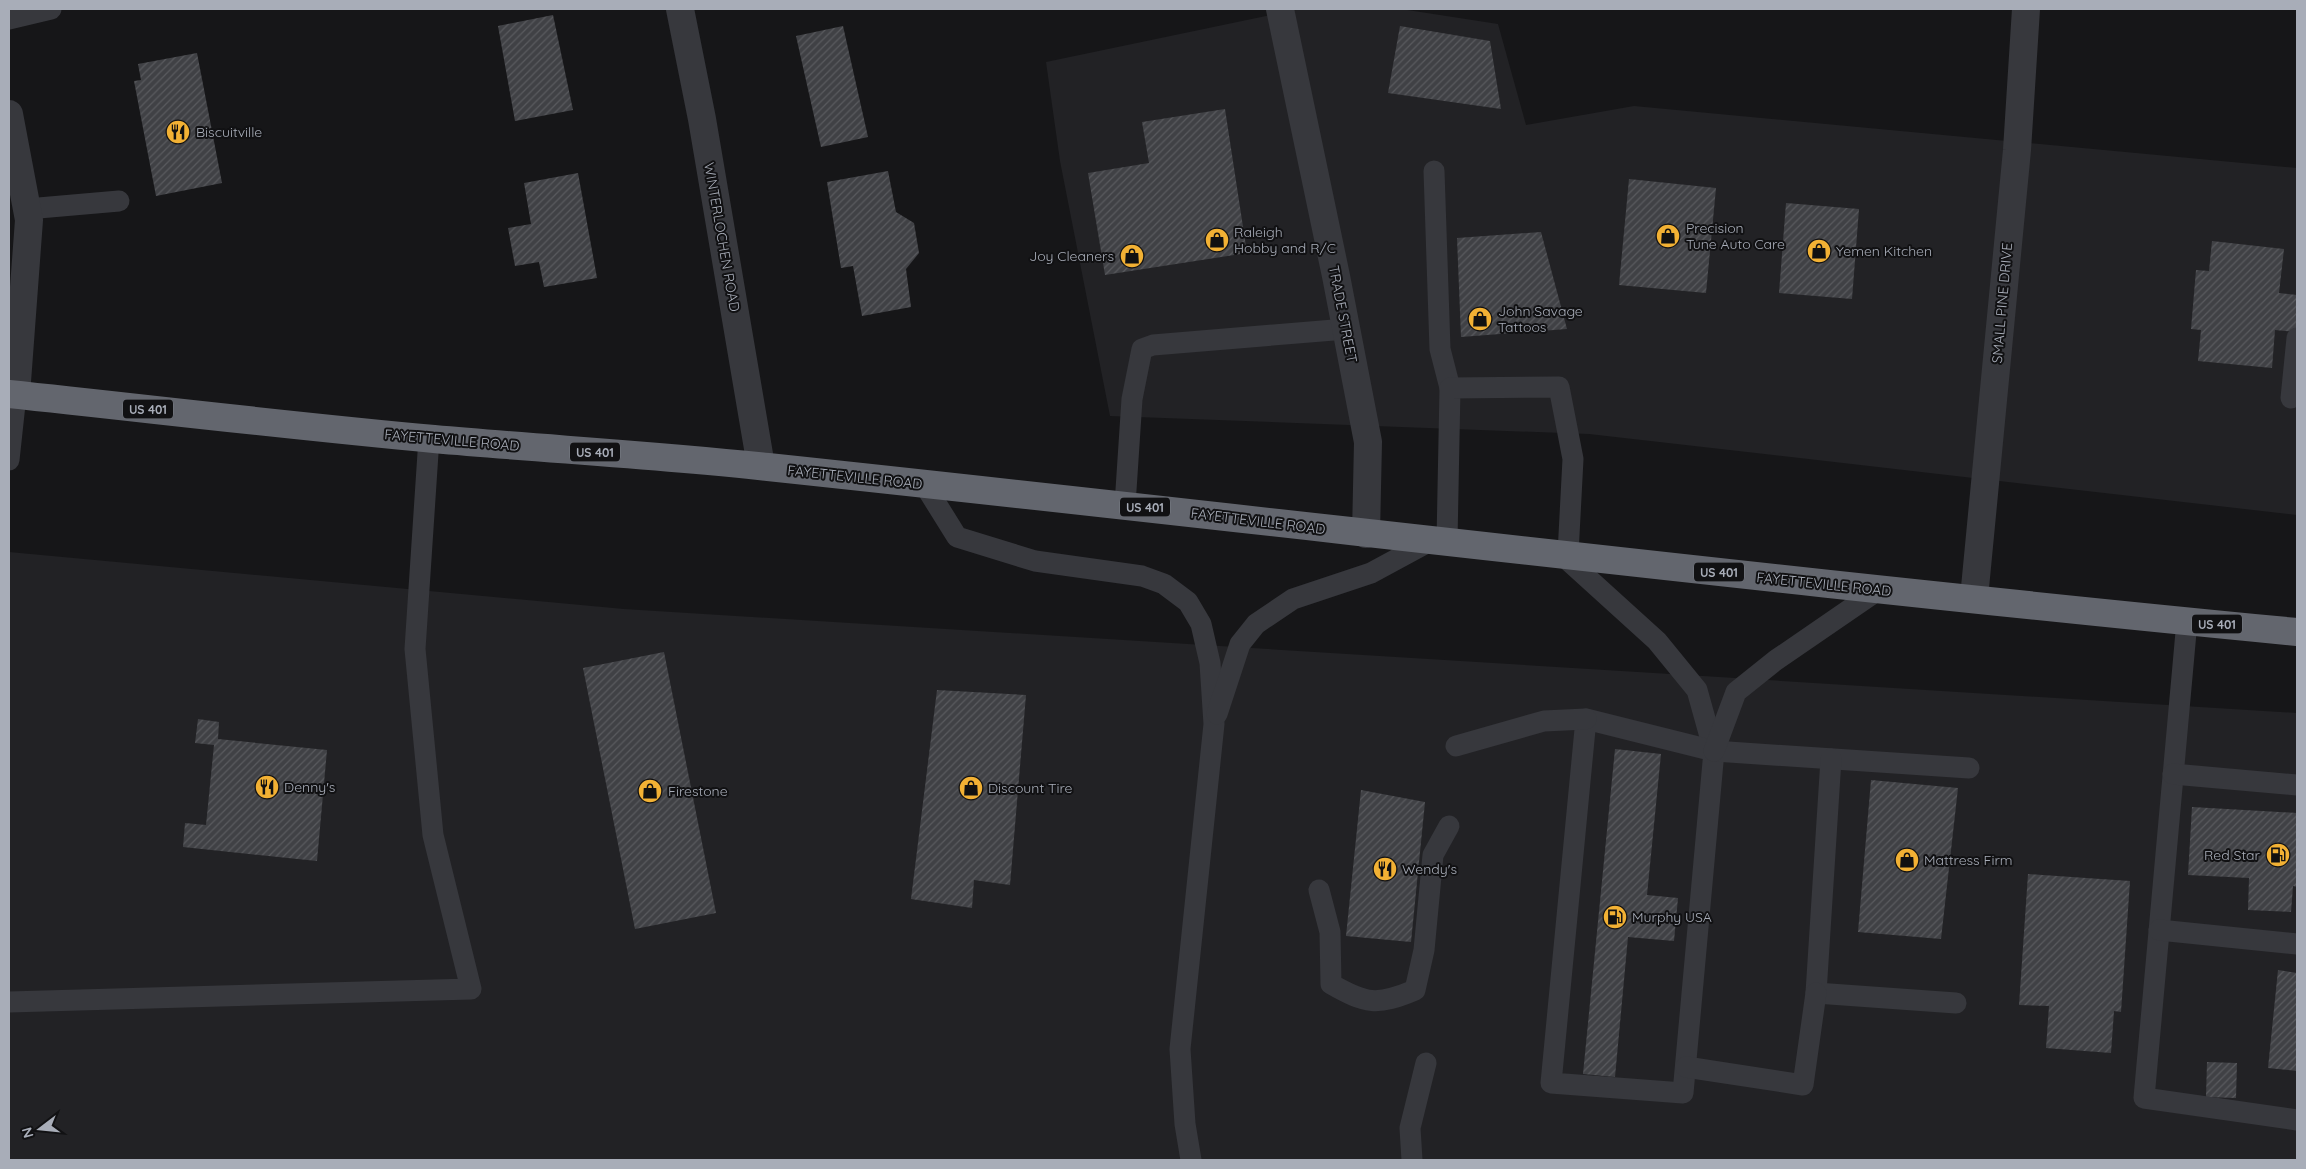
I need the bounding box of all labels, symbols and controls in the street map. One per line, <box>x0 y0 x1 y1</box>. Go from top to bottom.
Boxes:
restaurant icon: Biscuitville <box>165 119 191 145</box>
place label: Biscuitville <box>196 123 262 141</box>
street label: WINTERLOCHEN ROAD <box>700 161 744 313</box>
place label: Precision Tune Auto Care <box>1686 219 1785 253</box>
place label: Raleigh Hobby and R/C <box>1234 223 1336 257</box>
shop icon: Precision Tune Auto Care <box>1655 223 1681 249</box>
shop icon: Raleigh Hobby and R/C <box>1204 227 1230 253</box>
shop icon: Yemen Kitchen <box>1806 238 1832 264</box>
place label: Yemen Kitchen <box>1836 242 1932 260</box>
street label: SMALL PINE DRIVE <box>1988 242 2016 364</box>
shop icon: Joy Cleaners <box>1119 243 1145 269</box>
place label: Joy Cleaners <box>1029 247 1114 265</box>
street label: TRADE STREET <box>1325 264 1361 364</box>
place label: John Savage Tattoos <box>1498 302 1583 336</box>
shop icon: John Savage Tattoos <box>1467 306 1493 332</box>
road number: US 401 <box>123 399 173 418</box>
street label: FAYETTEVILLE ROAD <box>384 425 520 455</box>
road number: US 401 <box>570 442 620 462</box>
street label: FAYETTEVILLE ROAD <box>787 461 923 493</box>
road number: US 401 <box>1120 498 1170 516</box>
street label: FAYETTEVILLE ROAD <box>1190 504 1326 538</box>
road number: US 401 <box>1694 562 1744 582</box>
street label: FAYETTEVILLE ROAD <box>1756 568 1892 600</box>
road number: US 401 <box>2192 614 2242 634</box>
restaurant icon: Denny's <box>254 774 280 800</box>
shop icon: Discount Tire <box>958 775 984 801</box>
place label: Denny's <box>284 778 335 796</box>
shop icon: Firestone <box>637 778 663 804</box>
place label: Discount Tire <box>988 779 1072 797</box>
place label: Firestone <box>668 782 728 800</box>
fuel station icon: Red Star <box>2265 842 2291 868</box>
place label: Red Star <box>2204 846 2261 864</box>
shop icon: Mattress Firm <box>1894 847 1920 873</box>
place label: Mattress Firm <box>1924 851 2013 869</box>
restaurant icon: Wendy's <box>1372 856 1398 882</box>
place label: Wendy's <box>1402 860 1457 878</box>
fuel station icon: Murphy USA <box>1602 904 1628 930</box>
place label: Murphy USA <box>1632 908 1712 926</box>
north arrow <box>15 1104 65 1154</box>
text: N <box>17 1125 38 1140</box>

